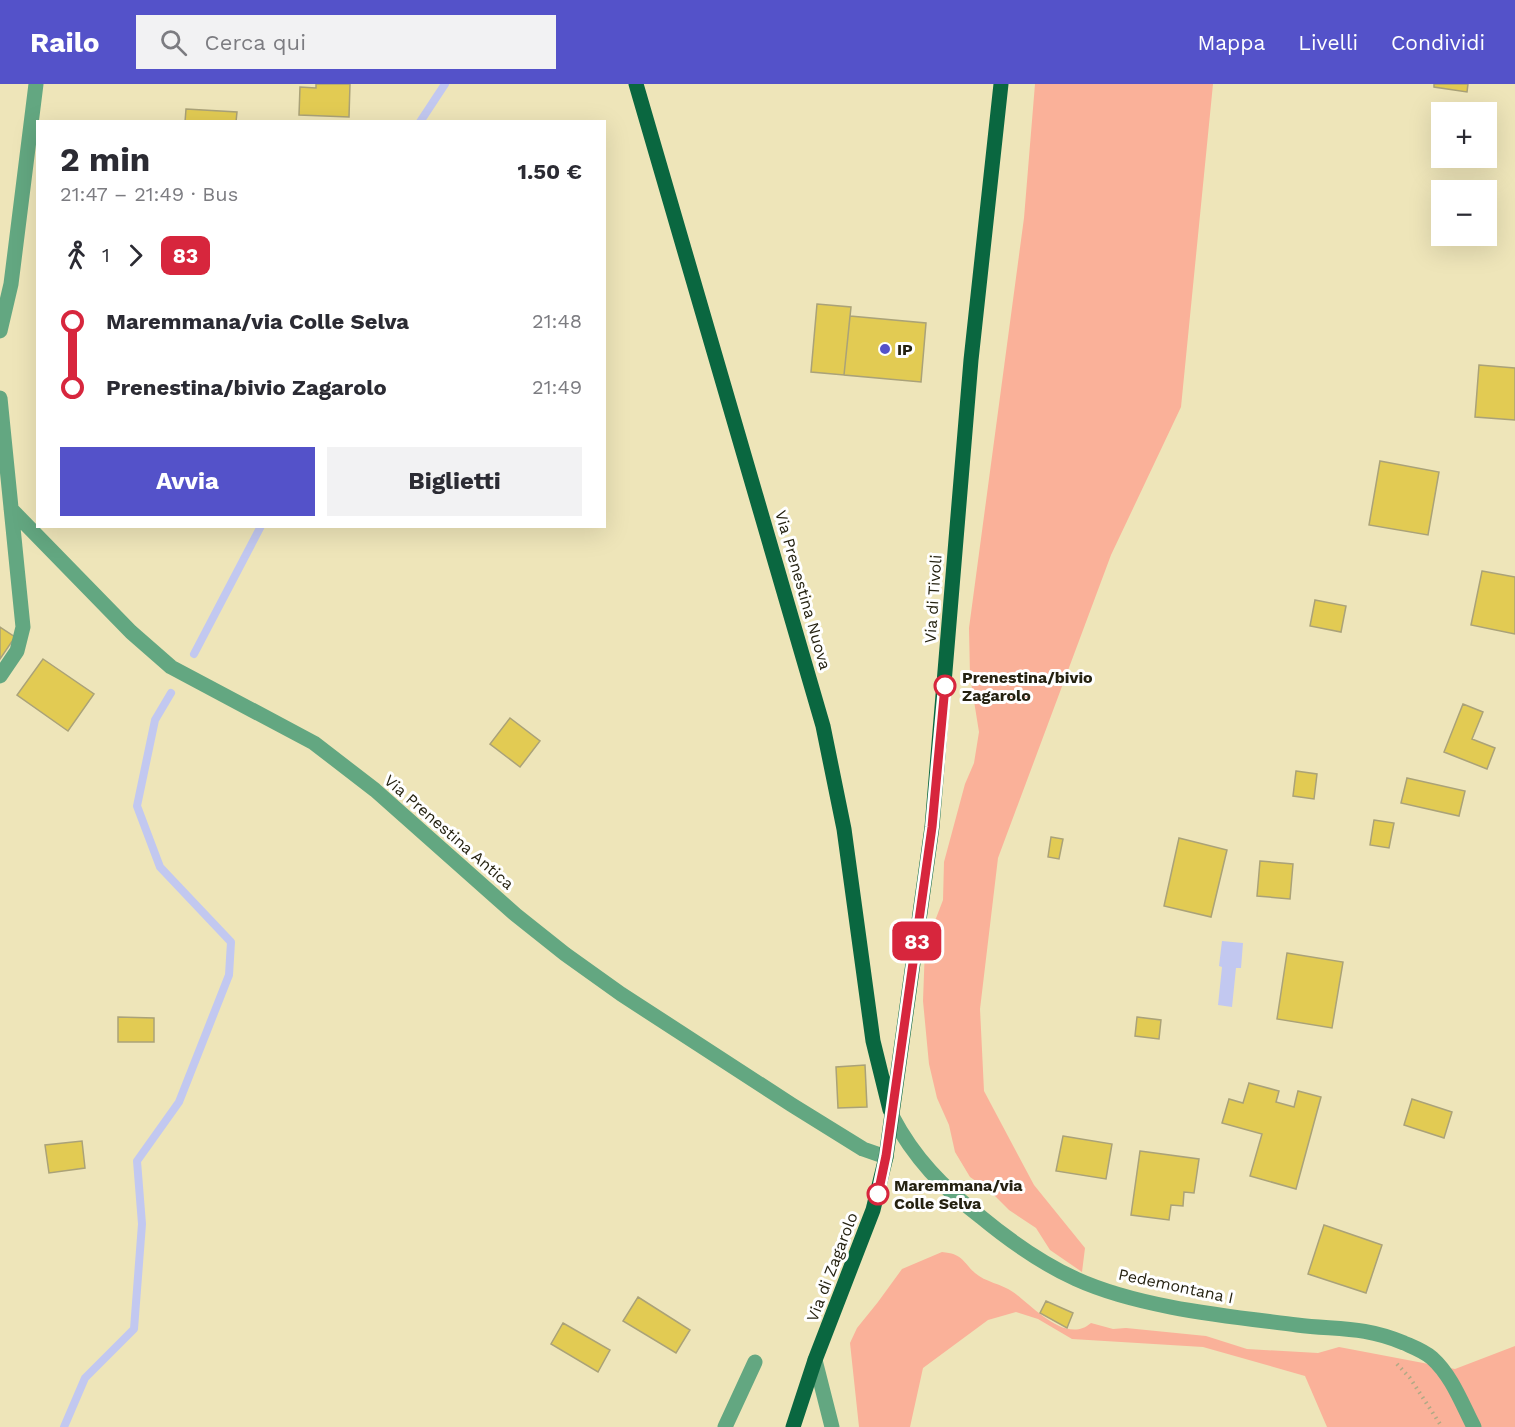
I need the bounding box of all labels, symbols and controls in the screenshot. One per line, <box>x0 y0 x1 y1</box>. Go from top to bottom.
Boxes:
search box <box>136 15 556 69</box>
text: Railo <box>30 26 100 59</box>
icon: search <box>157 26 190 59</box>
text: Cerca qui <box>205 30 306 55</box>
text: Mappa <box>1197 30 1265 55</box>
text: Livelli <box>1298 30 1358 55</box>
text: Condividi <box>1391 30 1485 55</box>
map controls <box>1431 102 1497 246</box>
button: + <box>1431 102 1497 168</box>
text: 2 min <box>60 140 150 179</box>
text: 1.50 € <box>517 159 582 184</box>
button: − <box>1431 180 1497 246</box>
text: 21:47 – 21:49 · Bus <box>60 182 238 206</box>
icon: walk <box>60 239 93 272</box>
icon: forward <box>119 239 152 272</box>
text: 1 <box>102 243 110 267</box>
text: 83 <box>173 243 198 268</box>
text: Maremmana/via Colle Selva <box>106 309 409 334</box>
text: 21:48 <box>532 309 582 333</box>
place label: IP <box>897 340 913 359</box>
marker: IP <box>878 342 892 356</box>
text: Prenestina/bivio Zagarolo <box>106 375 387 400</box>
text: 21:49 <box>532 375 582 399</box>
button: Avvia <box>60 447 315 516</box>
button: Biglietti <box>327 447 582 516</box>
street label: Via Prenestina Nuova <box>771 508 835 672</box>
street label: Via di Tivoli <box>920 554 946 644</box>
place label: Prenestina/bivio Zagarolo <box>962 668 1093 705</box>
marker: Prenestina/bivio Zagarolo <box>934 675 956 697</box>
street label: Via Prenestina Antica <box>380 771 518 893</box>
line badge: 83 <box>890 922 944 960</box>
text: 83 <box>904 929 930 954</box>
place label: Maremmana/via Colle Selva <box>894 1176 1023 1213</box>
marker: Maremmana/via Colle Selva <box>867 1183 889 1205</box>
street label: Via di Zagarolo <box>802 1210 862 1324</box>
street label: Pedemontana I <box>1117 1265 1235 1307</box>

